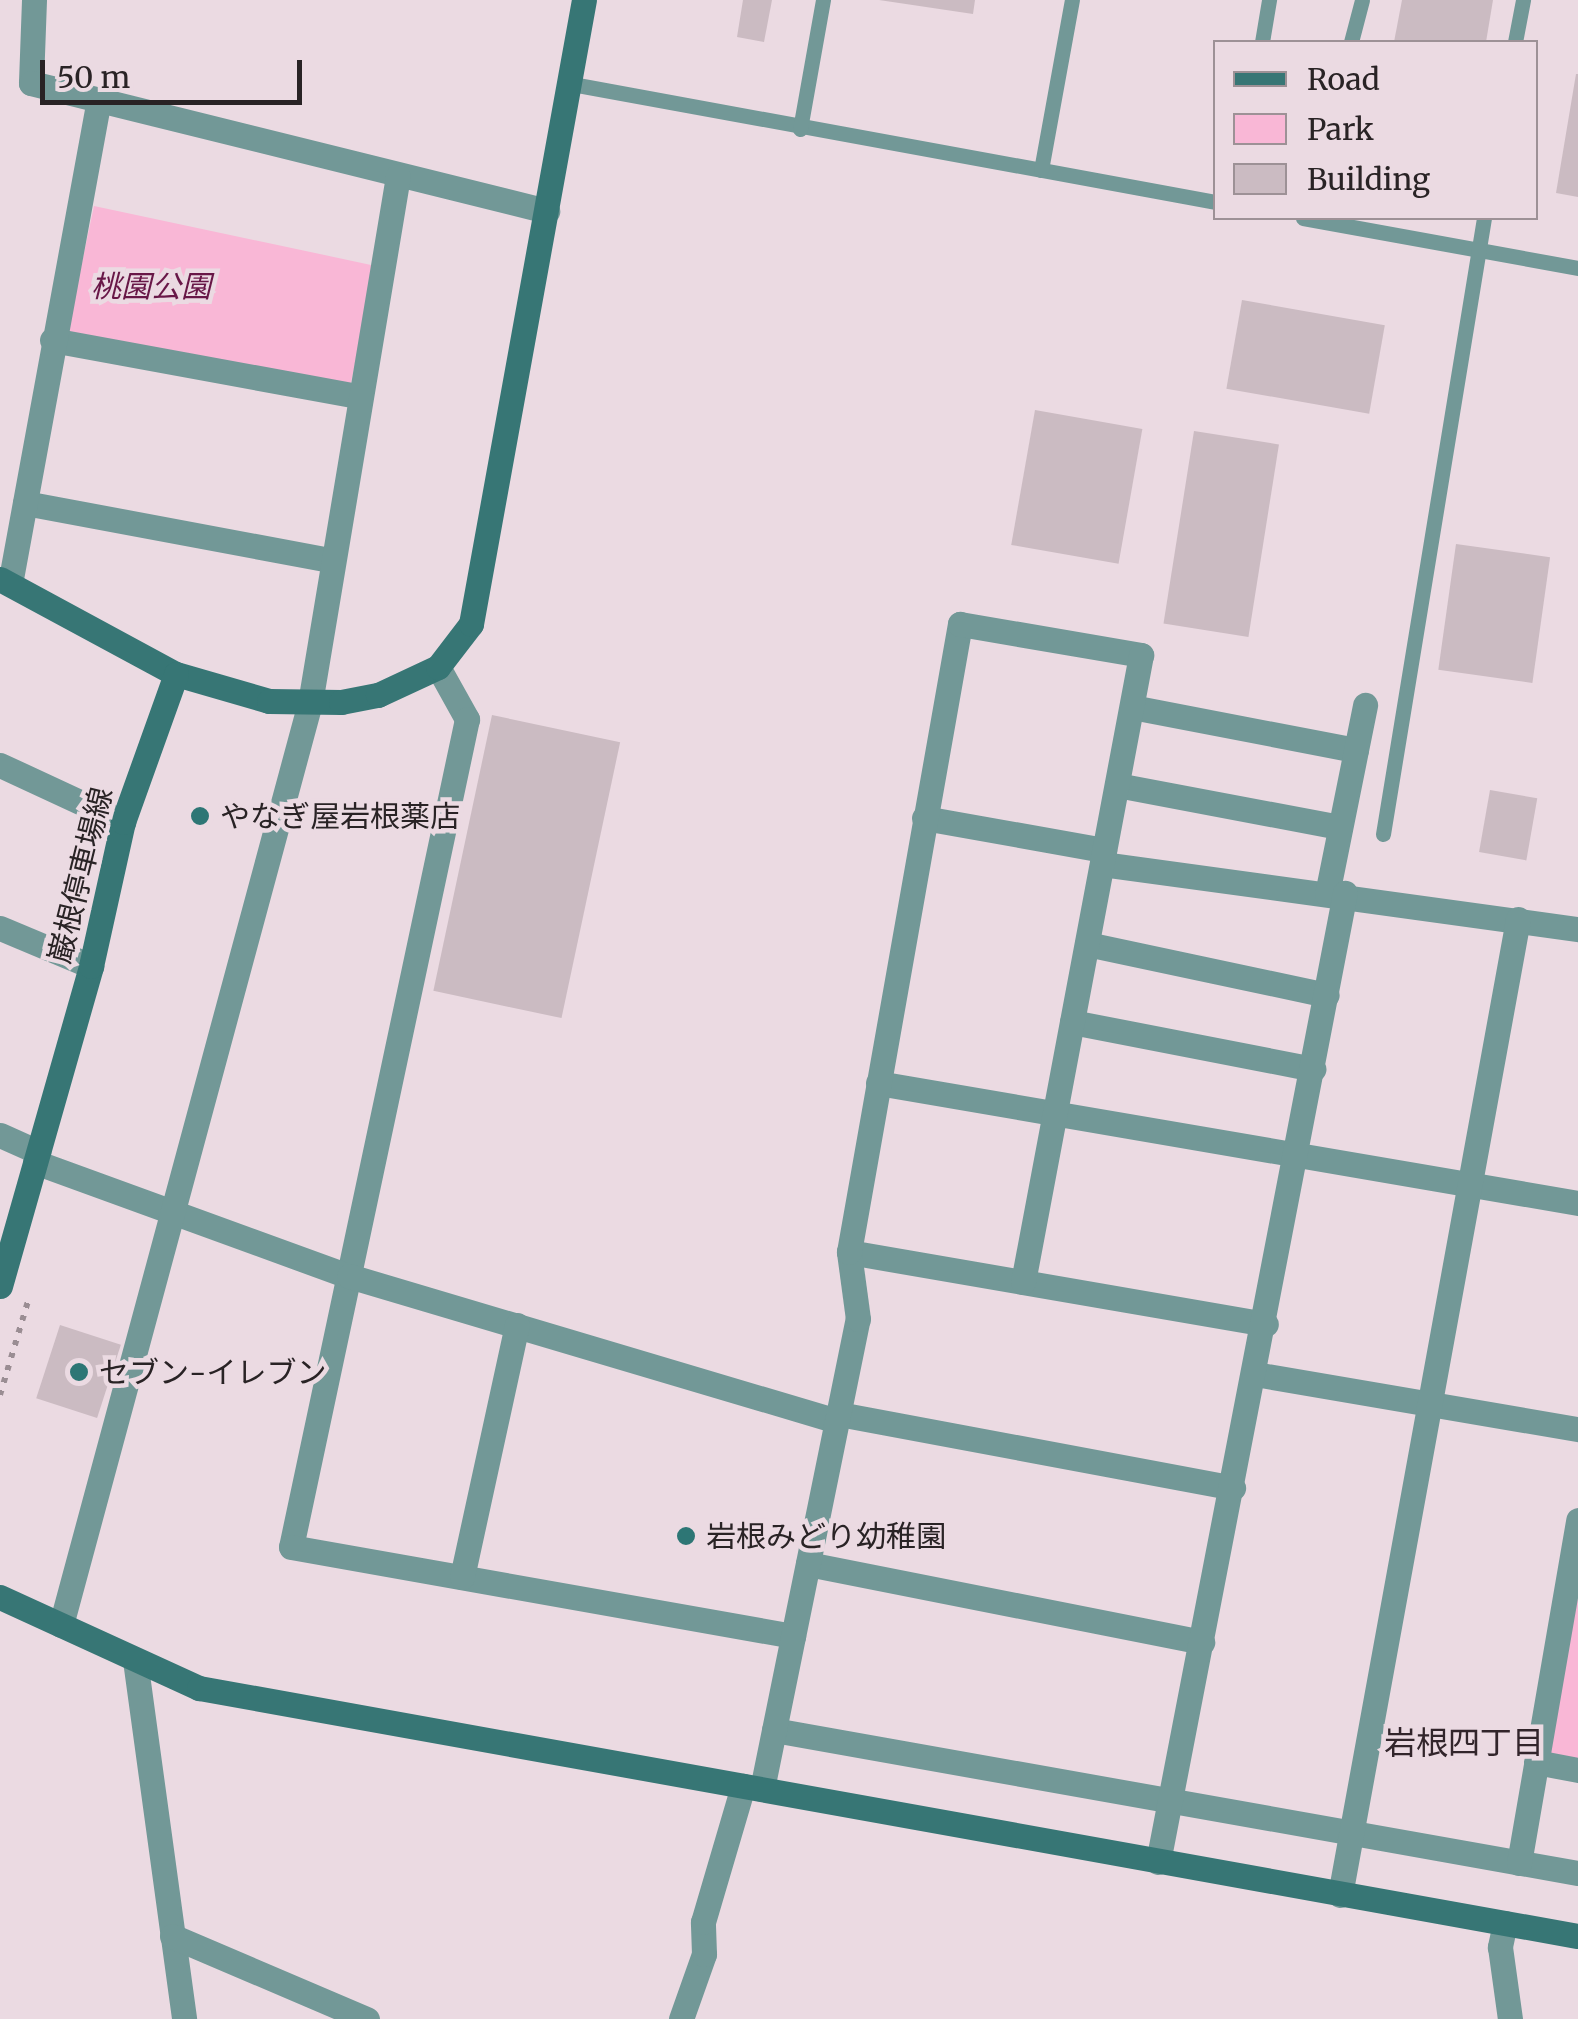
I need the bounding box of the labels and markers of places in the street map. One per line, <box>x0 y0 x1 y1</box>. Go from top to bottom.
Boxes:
place label: やなぎ屋岩根薬店 <box>220 798 460 834</box>
marker: やなぎ屋岩根薬店 <box>189 805 211 827</box>
place label: セブン-イレブン <box>99 1354 326 1390</box>
marker: セブン-イレブン <box>68 1361 90 1383</box>
place label: 岩根みどり幼稚園 <box>706 1518 946 1554</box>
marker: 岩根みどり幼稚園 <box>675 1525 697 1547</box>

